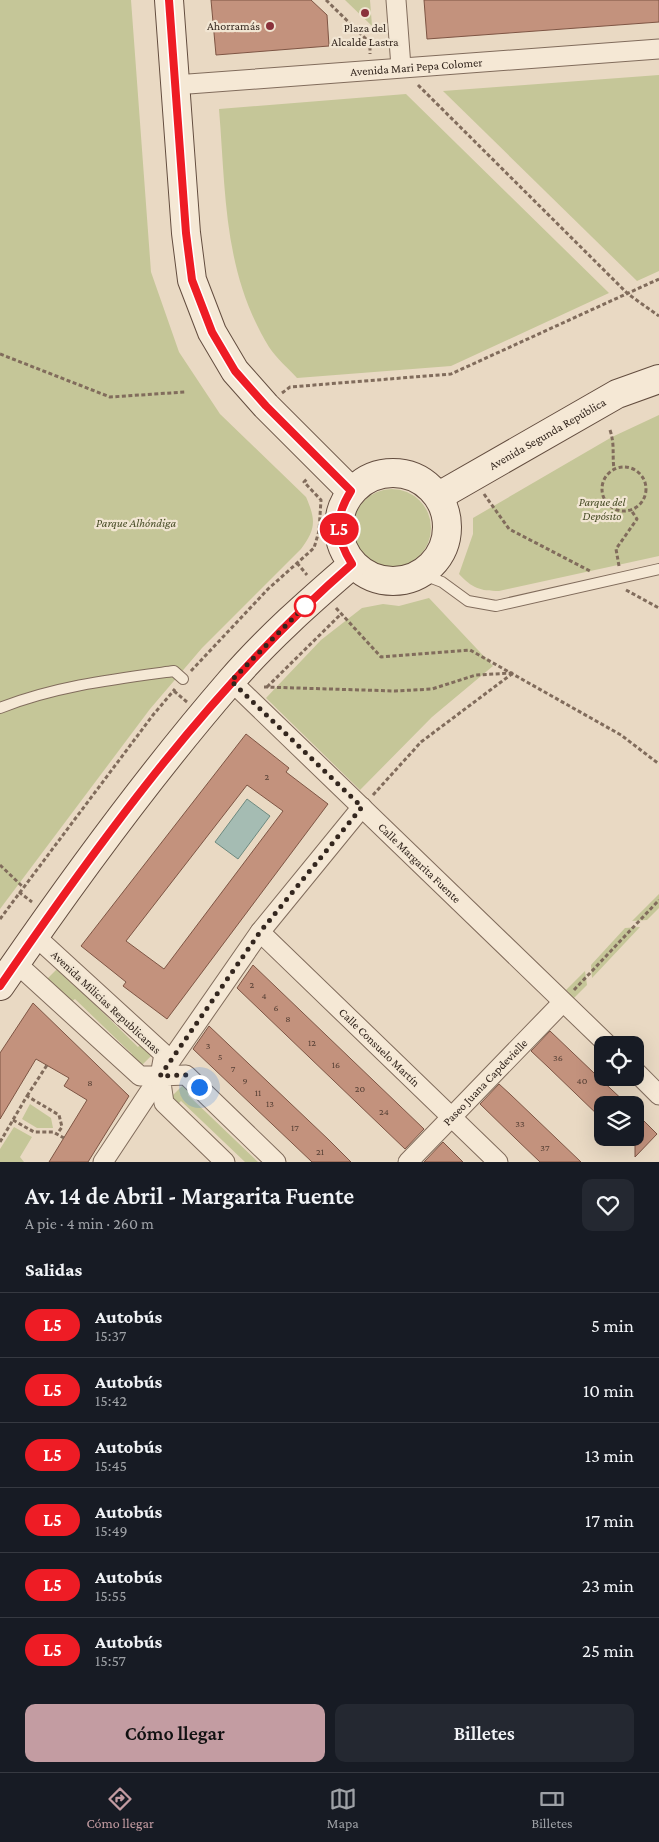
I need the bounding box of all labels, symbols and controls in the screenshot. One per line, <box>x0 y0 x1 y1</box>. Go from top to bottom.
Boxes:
marker: Plaza del Alcalde Lastra <box>359 7 371 19</box>
place label: Ahorramás <box>207 19 260 33</box>
marker: Ahorramás <box>264 20 276 32</box>
place label: Plaza del Alcalde Lastra <box>331 21 399 49</box>
street label: Avenida Mari Pepa Colomer <box>350 55 484 79</box>
street label: Avenida Segunda República <box>487 395 609 473</box>
park label: Parque del Depósito <box>579 495 626 523</box>
line badge: L5 <box>316 513 362 545</box>
park label: Parque Alhóndiga <box>96 516 176 530</box>
text: L5 <box>330 519 348 539</box>
unlabelled marker <box>294 595 316 617</box>
house number: 2 <box>265 771 270 782</box>
street label: Calle Margarita Fuente <box>375 820 464 906</box>
street label: Avenida Milicias Republicanas <box>48 947 164 1057</box>
house number: 2 <box>250 979 255 990</box>
house number: 4 <box>261 990 267 1001</box>
house number: 6 <box>273 1002 279 1013</box>
street label: Calle Consuelo Martín <box>336 1005 423 1090</box>
house number: 8 <box>285 1013 291 1024</box>
street label: Paseo Juana Capdevielle <box>440 1036 530 1129</box>
map controls <box>594 1036 644 1146</box>
button: locate <box>594 1036 644 1086</box>
house number: 12 <box>308 1037 316 1048</box>
house number: 3 <box>206 1040 211 1051</box>
house number: 5 <box>218 1051 223 1062</box>
house number: 36 <box>553 1052 563 1063</box>
house number: 16 <box>332 1059 340 1070</box>
house number: 7 <box>231 1063 236 1074</box>
your location <box>187 1075 212 1100</box>
house number: 9 <box>242 1075 248 1086</box>
house number: 40 <box>577 1075 588 1086</box>
house number: 8 <box>87 1077 93 1088</box>
house number: 20 <box>355 1083 366 1094</box>
house number: 11 <box>255 1087 261 1098</box>
button: layers <box>594 1096 644 1146</box>
house number: 13 <box>266 1098 274 1109</box>
house number: 24 <box>379 1106 389 1117</box>
house number: 33 <box>515 1118 525 1129</box>
house number: 17 <box>291 1122 299 1133</box>
house number: 37 <box>540 1142 550 1153</box>
house number: 21 <box>316 1146 324 1157</box>
button: heart <box>582 1179 634 1231</box>
text: Av. 14 de Abril - Margarita Fuente <box>25 1182 354 1209</box>
text: A pie · 4 min · 260 m <box>25 1215 154 1232</box>
text: Salidas <box>25 1259 82 1280</box>
text: Autobús <box>95 1306 162 1327</box>
text: L5 <box>43 1315 62 1335</box>
text: 5 min <box>591 1315 634 1336</box>
text: 15:37 <box>95 1327 126 1344</box>
text: Autobús <box>95 1371 162 1392</box>
text: L5 <box>43 1380 62 1400</box>
text: 10 min <box>583 1380 634 1401</box>
text: 15:42 <box>95 1392 127 1409</box>
text: Autobús <box>95 1436 162 1457</box>
text: L5 <box>43 1445 62 1465</box>
text: 13 min <box>585 1445 634 1466</box>
text: 15:45 <box>95 1457 127 1474</box>
text: Autobús <box>95 1501 162 1522</box>
text: L5 <box>43 1510 62 1530</box>
text: 17 min <box>585 1510 634 1531</box>
text: 15:49 <box>95 1522 128 1539</box>
text: Autobús <box>95 1566 162 1587</box>
text: L5 <box>43 1575 62 1595</box>
text: 23 min <box>582 1575 634 1596</box>
text: 15:55 <box>95 1587 126 1604</box>
text: Autobús <box>95 1631 162 1652</box>
text: L5 <box>43 1640 62 1660</box>
text: 25 min <box>582 1640 634 1661</box>
text: 15:57 <box>95 1652 126 1669</box>
button: Cómo llegar <box>25 1704 325 1762</box>
button: Billetes <box>335 1704 634 1762</box>
tab: Cómo llegar <box>86 1785 154 1831</box>
tab: Mapa <box>327 1785 359 1831</box>
tab: Billetes <box>532 1785 573 1831</box>

